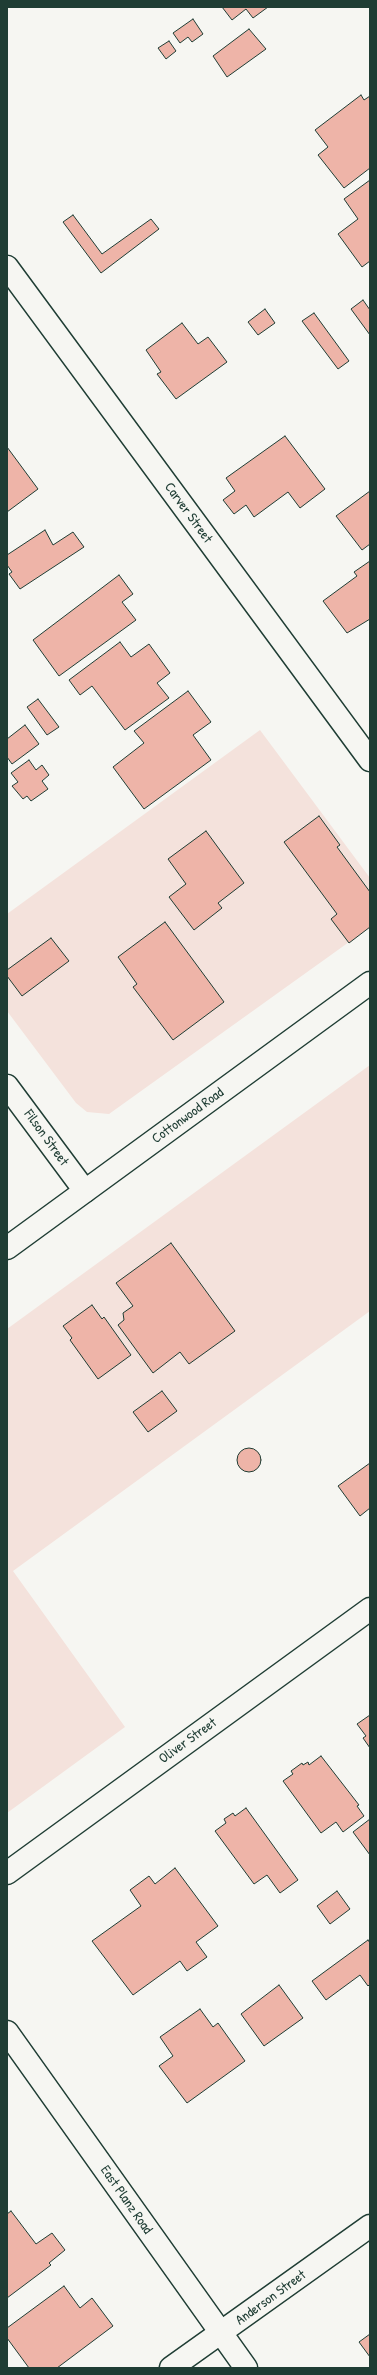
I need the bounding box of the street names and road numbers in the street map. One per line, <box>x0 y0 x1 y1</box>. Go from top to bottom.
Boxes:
street label: Carver Street <box>160 479 216 547</box>
street label: Cottonwood Road <box>149 1084 227 1148</box>
street label: Filson Street <box>20 1107 72 1169</box>
street label: Oliver Street <box>156 1715 220 1767</box>
street label: East Planz Road <box>96 2163 156 2237</box>
street label: Anderson Street <box>233 2267 309 2329</box>

